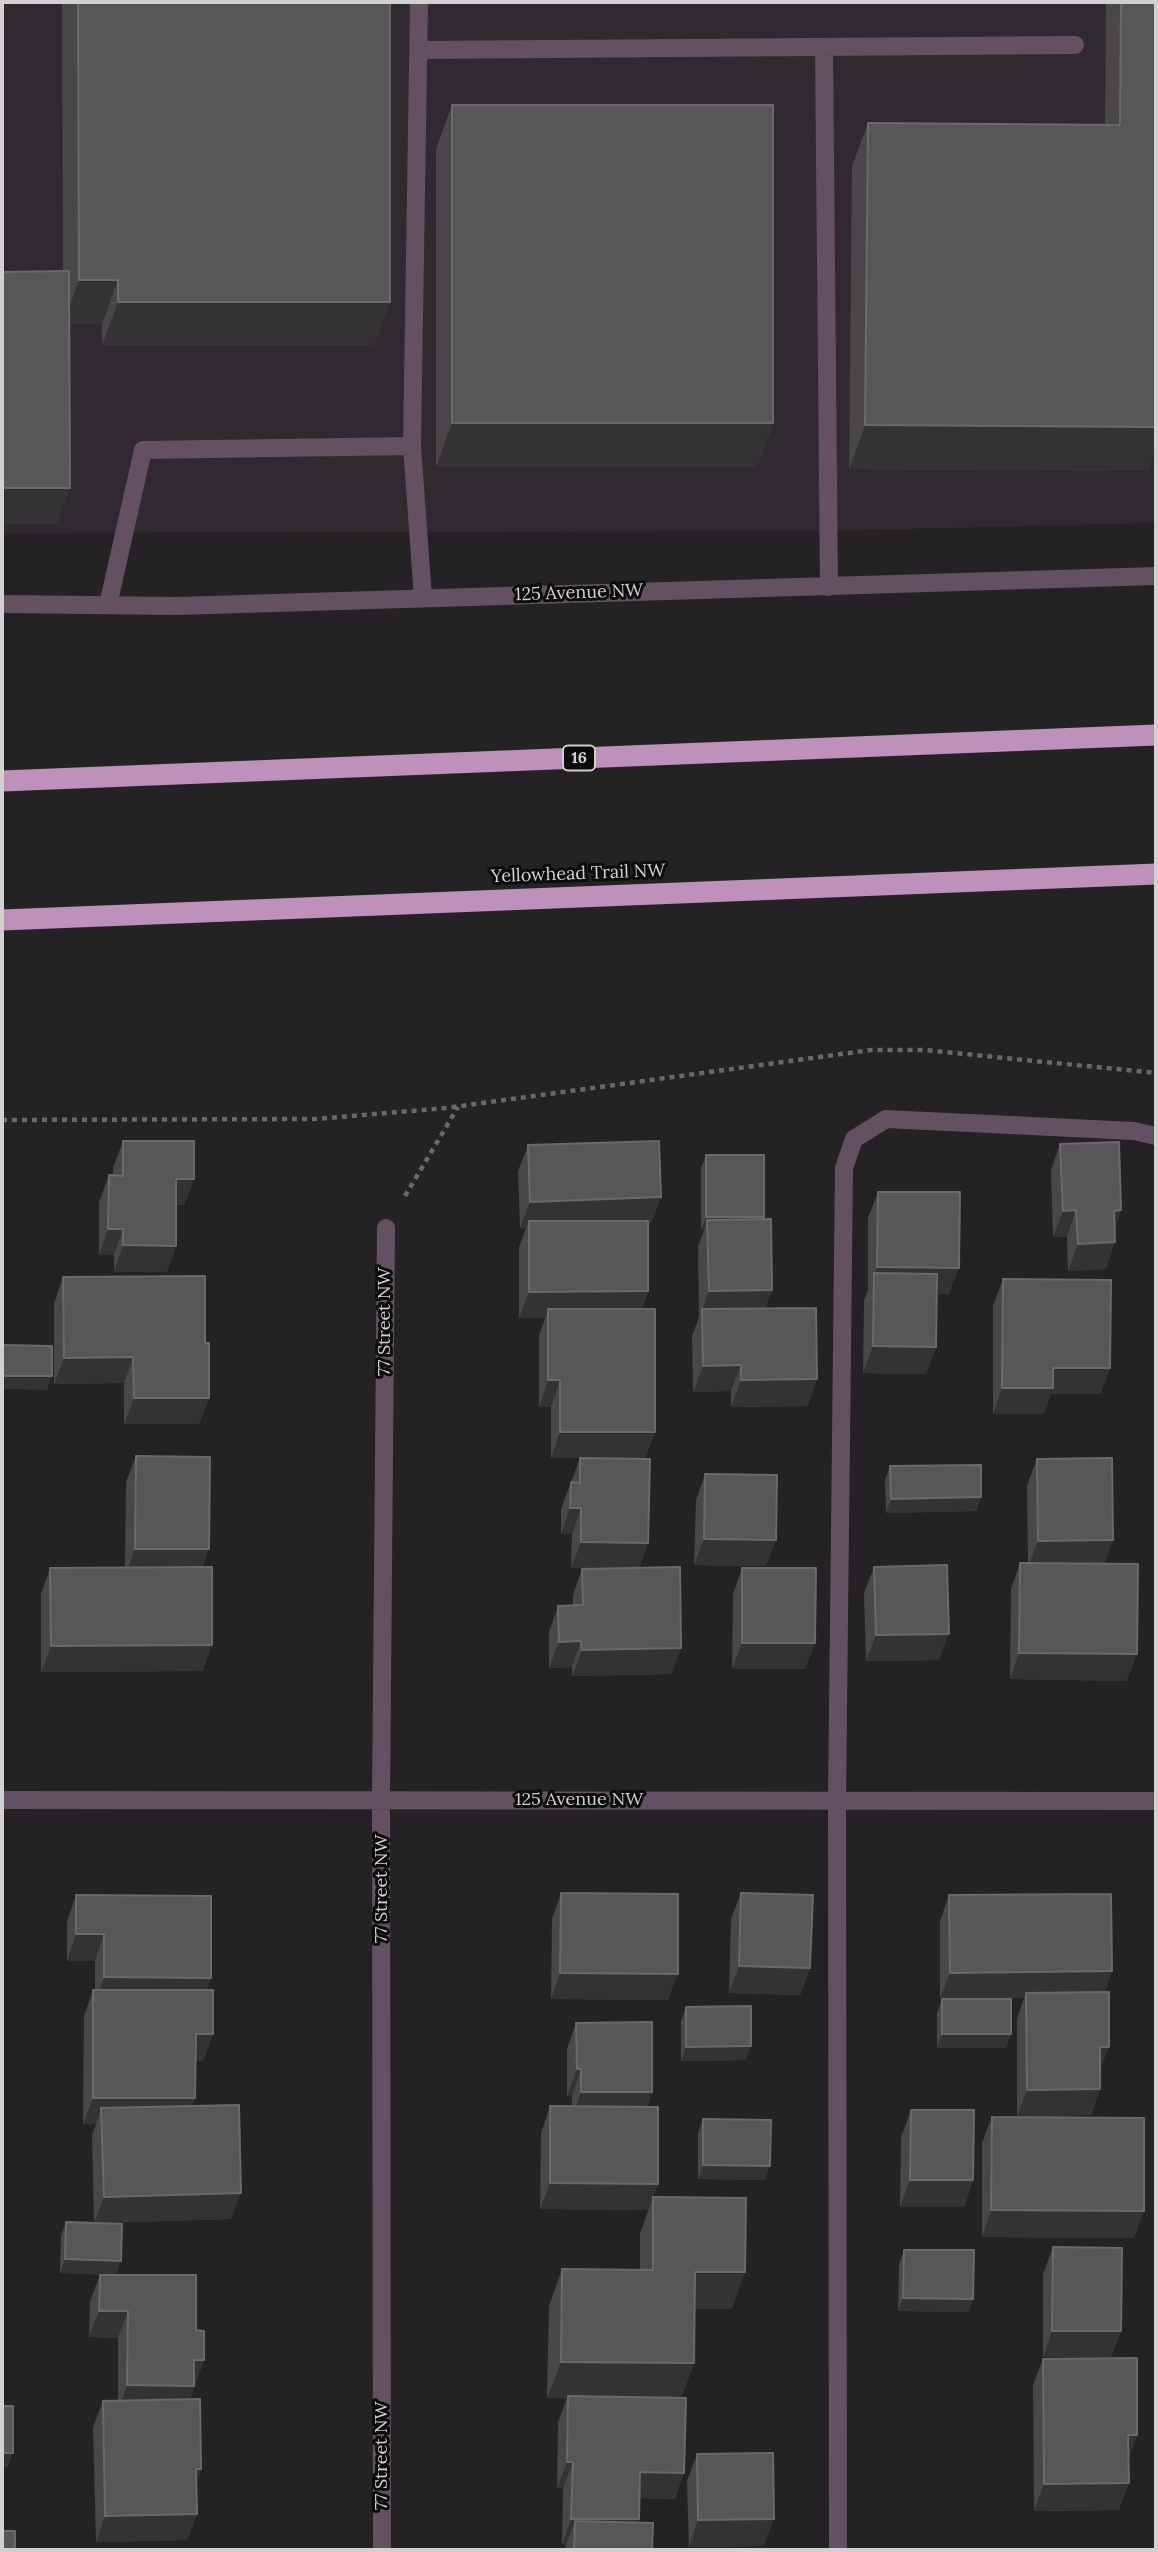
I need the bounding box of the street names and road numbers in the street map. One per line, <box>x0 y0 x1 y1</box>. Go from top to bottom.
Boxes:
street label: 125 Avenue NW <box>515 580 643 606</box>
road number: 16 <box>563 746 595 771</box>
street label: Yellowhead Trail NW <box>490 860 666 888</box>
street label: 77 Street NW <box>374 1268 396 1376</box>
street label: 125 Avenue NW <box>515 1789 643 1811</box>
street label: 77 Street NW <box>371 1835 393 1943</box>
street label: 77 Street NW <box>371 2402 393 2510</box>

